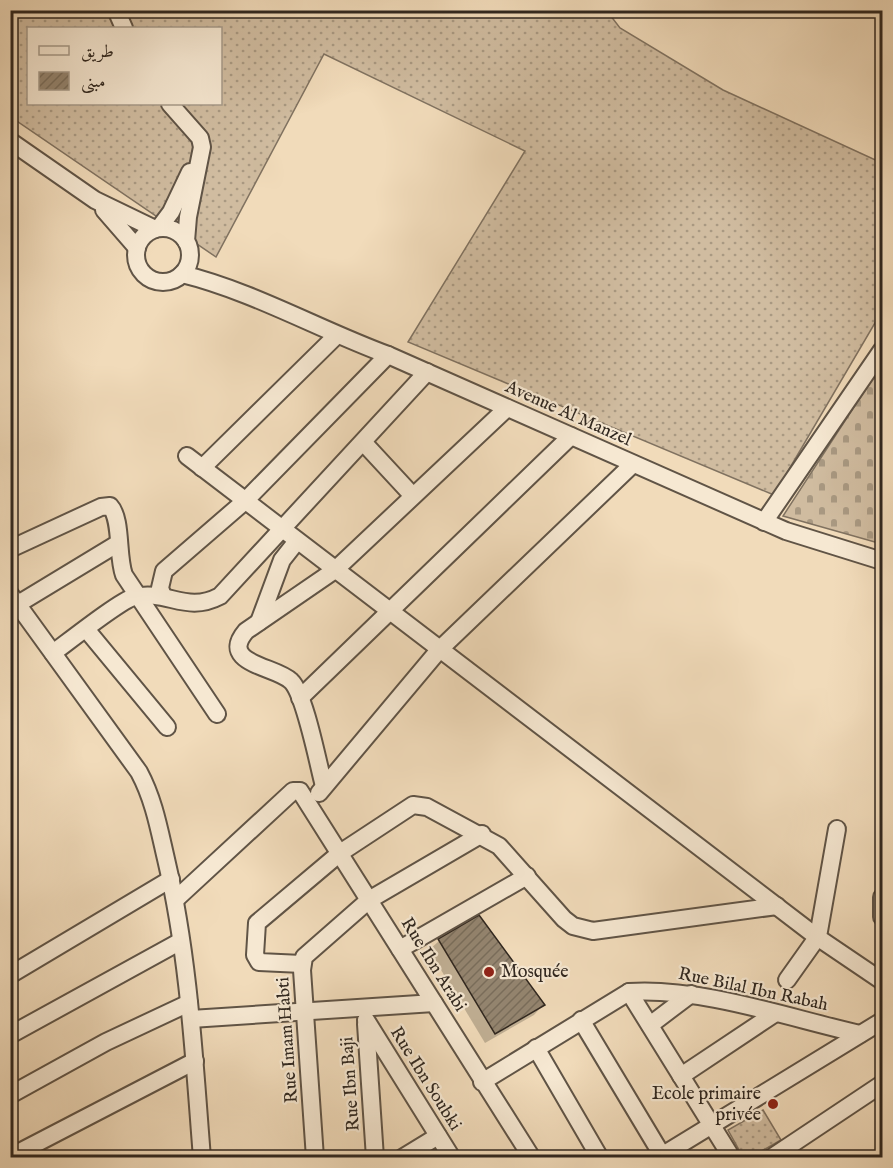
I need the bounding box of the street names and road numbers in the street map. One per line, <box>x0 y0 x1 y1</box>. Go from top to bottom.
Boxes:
street label: Avenue Al Manzel <box>500 375 635 452</box>
street label: Rue Ibn Arabi <box>395 914 471 1017</box>
street label: Rue Bilal Ibn Rabah <box>676 963 830 1017</box>
street label: Rue Imam Habti <box>272 976 304 1104</box>
street label: Rue Ibn Soubki <box>384 1023 466 1135</box>
street label: Rue Ibn Baji <box>336 1036 366 1132</box>

